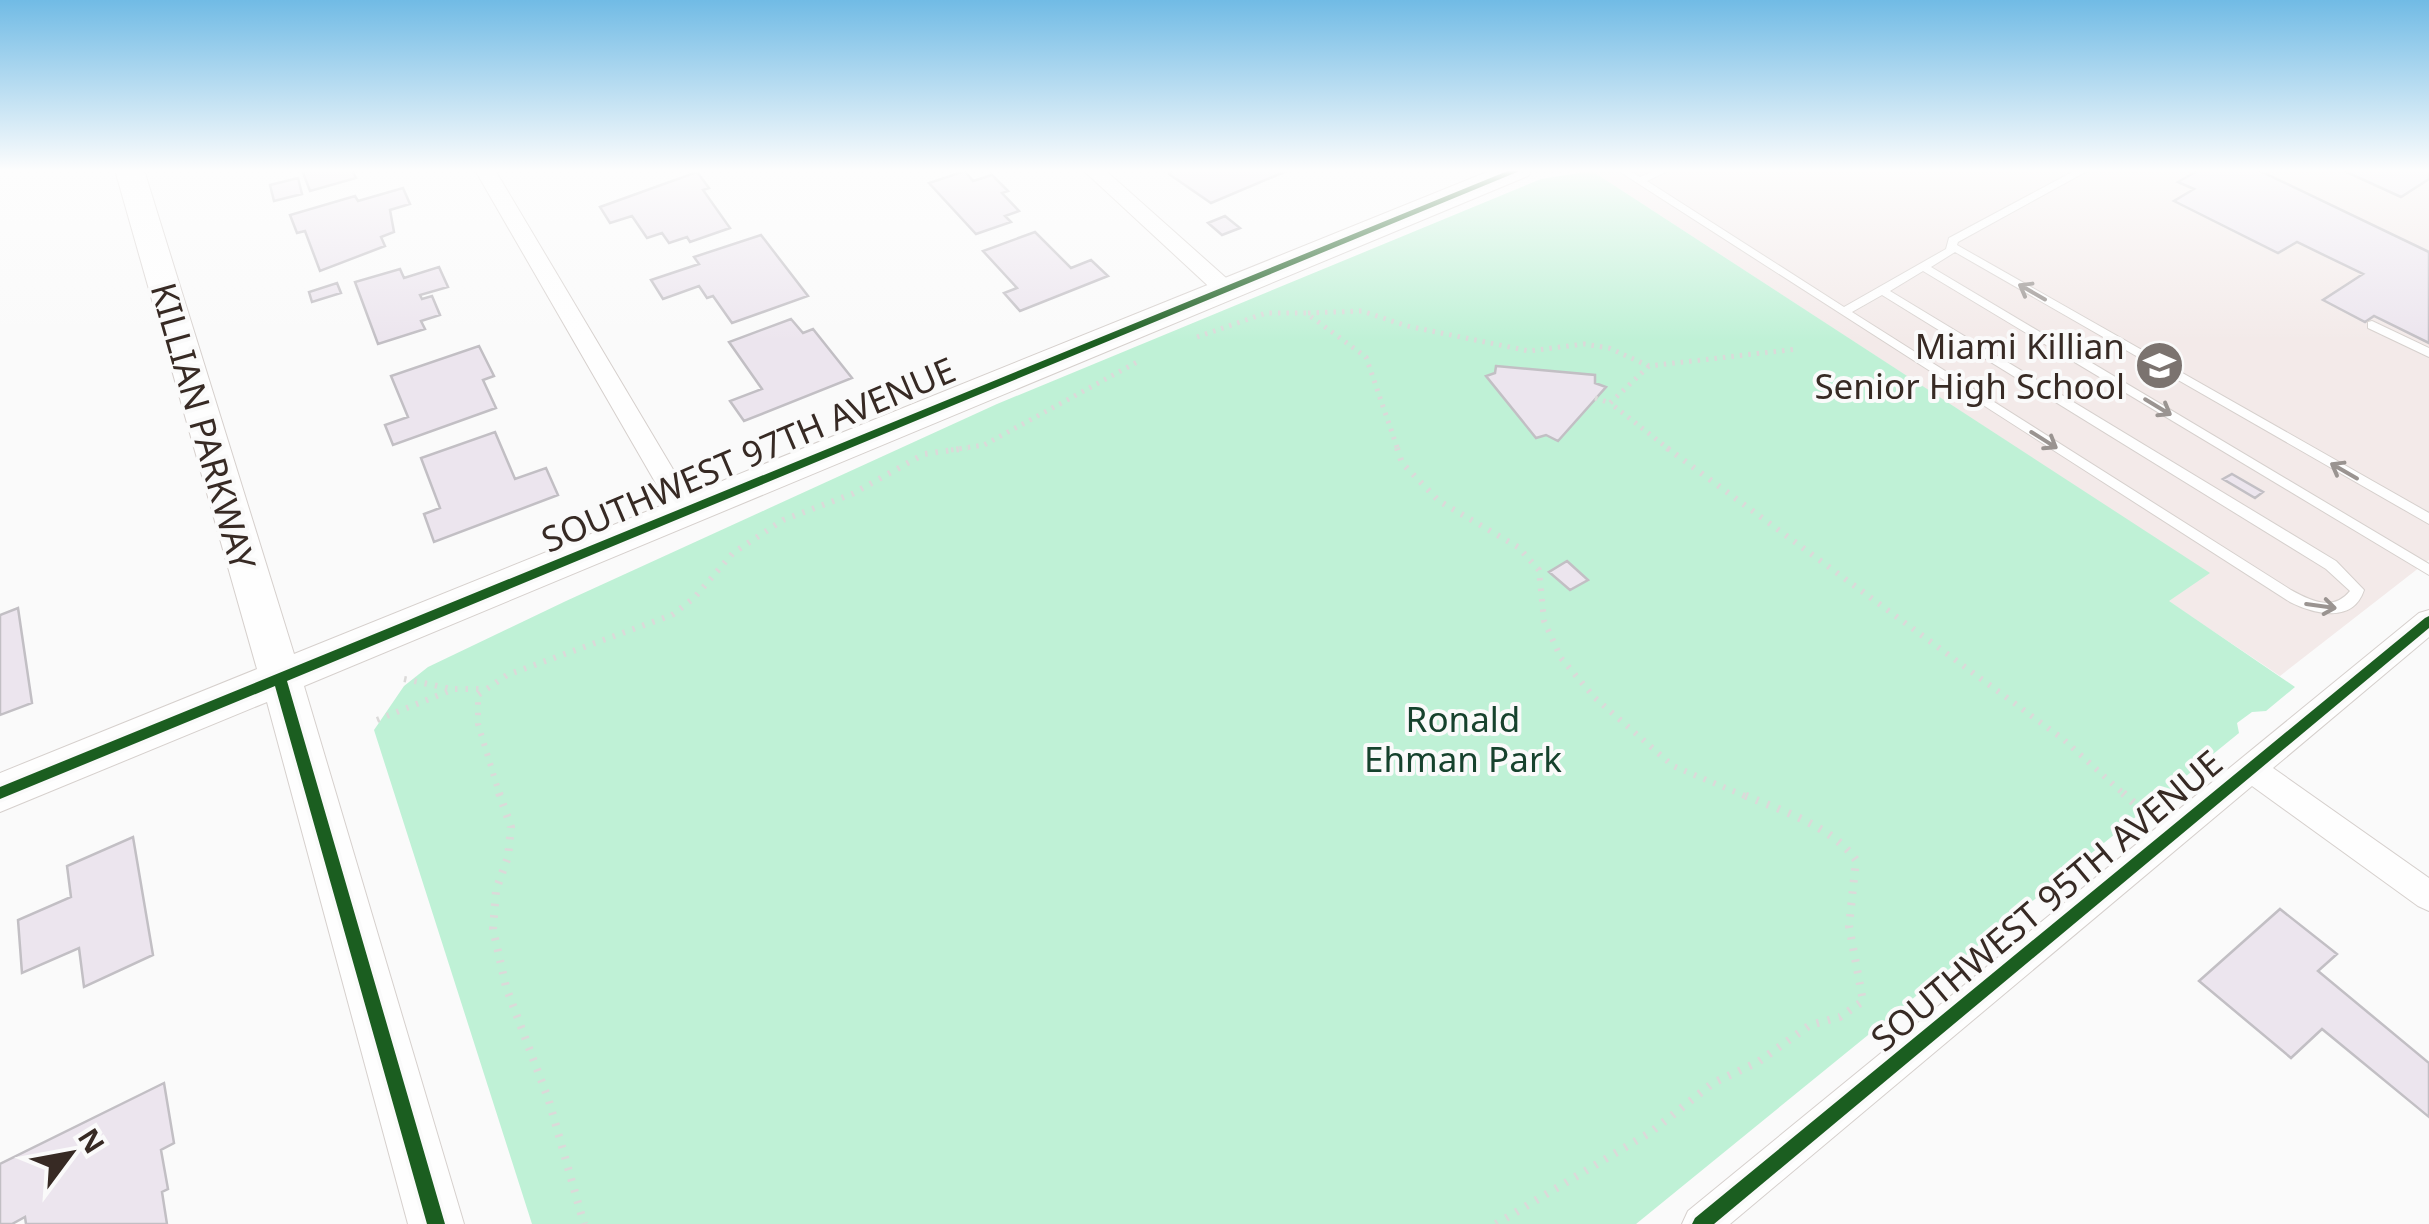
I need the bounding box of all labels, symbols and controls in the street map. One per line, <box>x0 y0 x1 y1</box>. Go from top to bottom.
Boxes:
street label: KILLIAN PARKWAY <box>141 277 268 575</box>
one-way arrow <box>2018 282 2047 302</box>
place label: Miami Killian Senior High School <box>1814 322 2125 409</box>
school or university icon: Miami Killian Senior High School <box>2134 339 2186 391</box>
street label: SOUTHWEST 97TH AVENUE <box>534 345 962 563</box>
one-way arrow <box>2143 397 2172 417</box>
one-way arrow <box>2029 429 2058 450</box>
one-way arrow <box>2330 460 2360 480</box>
one-way arrow <box>2304 597 2337 615</box>
park label: Ronald Ehman Park <box>1364 695 1562 782</box>
street label: SOUTHWEST 95TH AVENUE <box>1860 739 2232 1061</box>
north arrow <box>20 1104 120 1204</box>
text: N <box>70 1121 114 1160</box>

